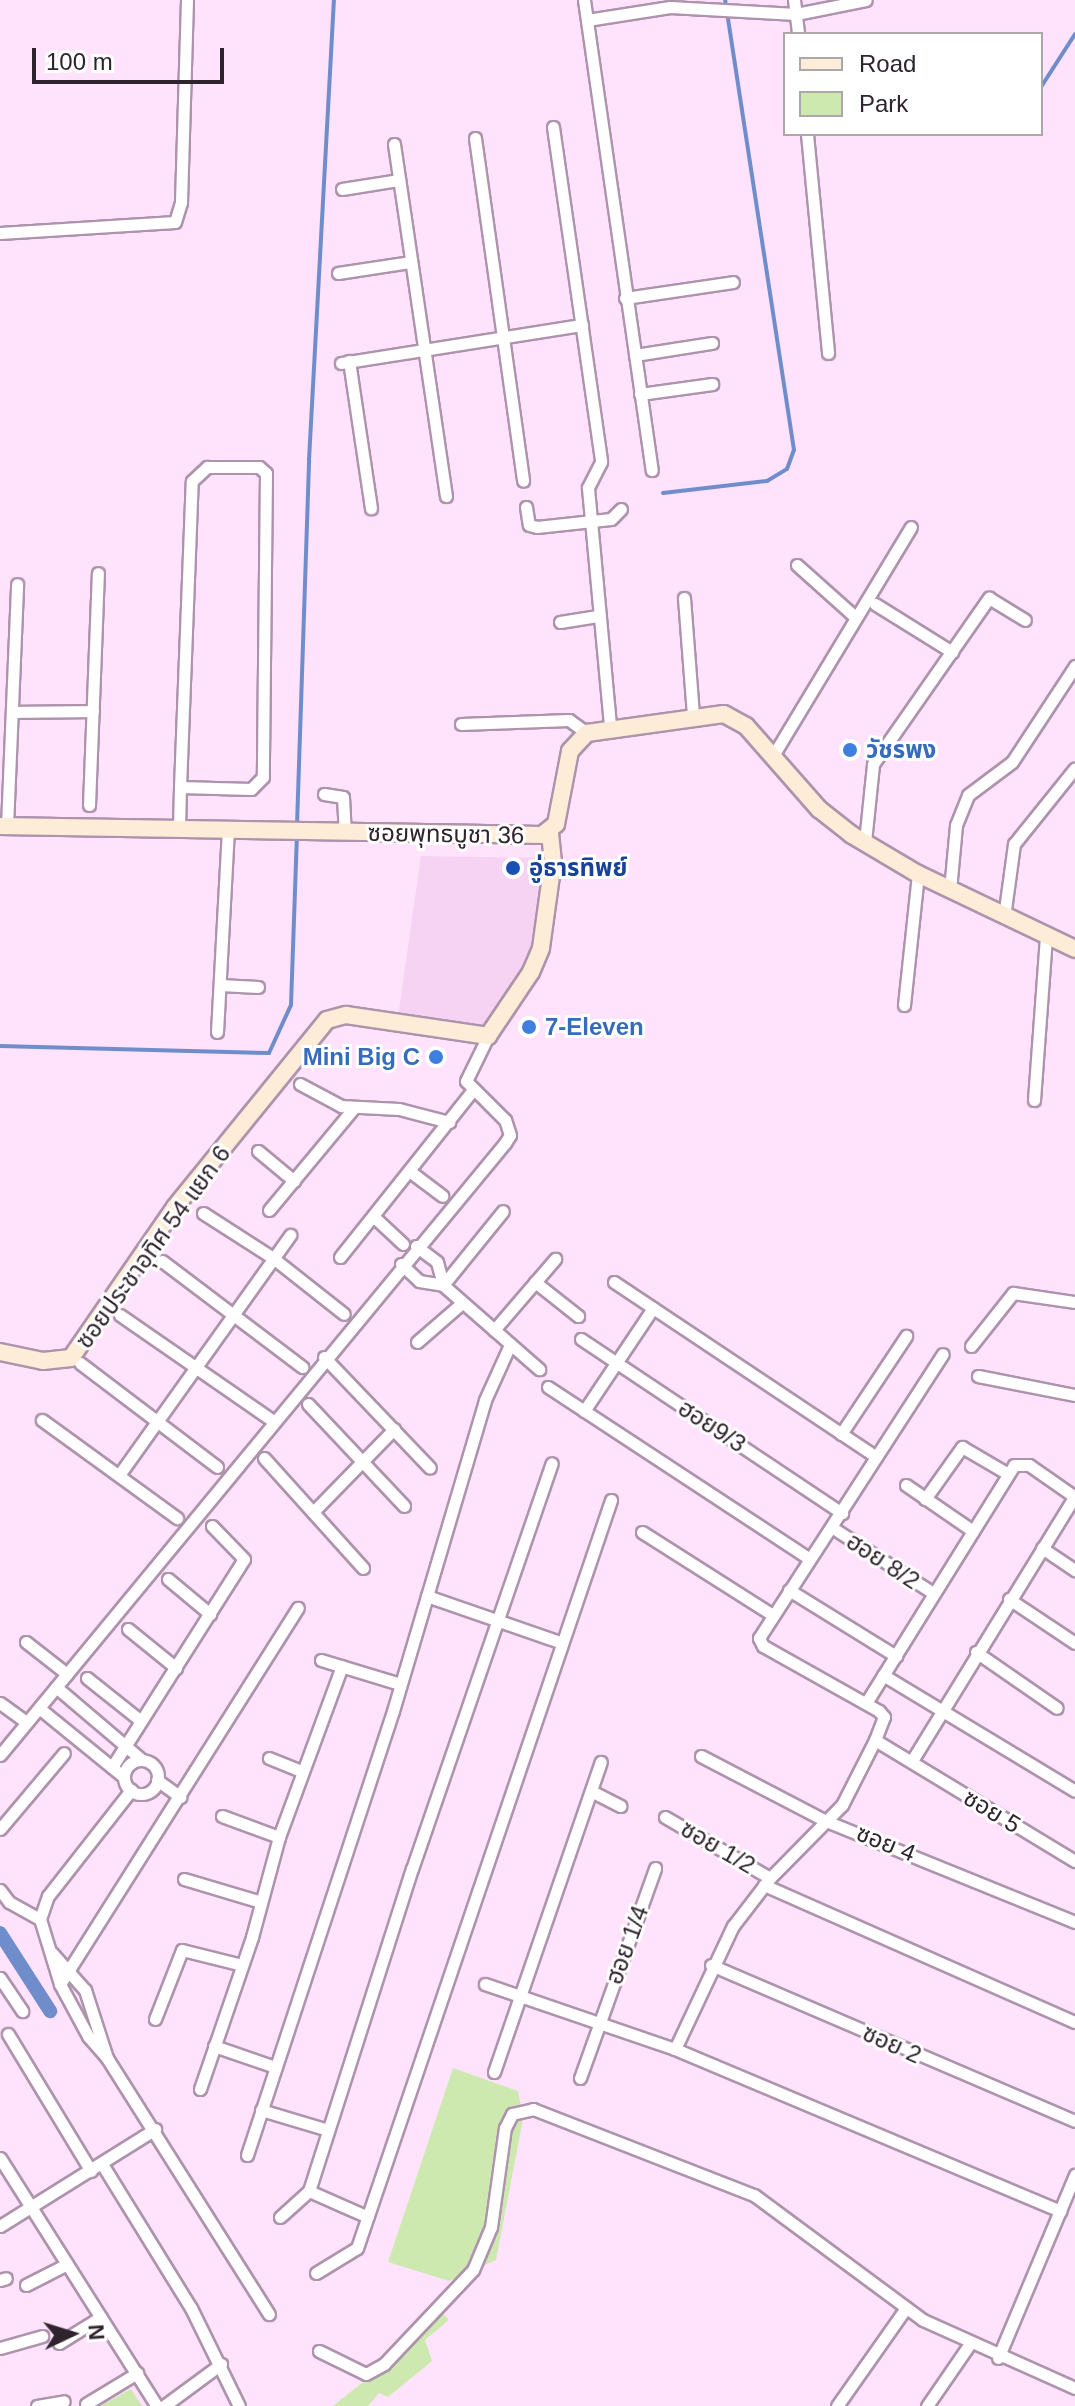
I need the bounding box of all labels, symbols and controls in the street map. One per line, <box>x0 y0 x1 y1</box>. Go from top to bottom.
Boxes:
scale bar <box>36 32 228 82</box>
legend <box>783 32 1043 136</box>
text: 100 m <box>46 48 113 75</box>
text: Road <box>859 50 916 77</box>
text: Park <box>859 90 908 117</box>
place label: วัชรพง <box>866 736 936 764</box>
marker: วัชรพง <box>841 741 859 759</box>
street label: ซอยพุทธบูชา 36 <box>367 818 525 850</box>
place label: อู่ธารทิพย์ <box>529 854 627 882</box>
marker: อู่ธารทิพย์ <box>504 859 522 877</box>
place label: 7-Eleven <box>545 1013 644 1041</box>
marker: 7-Eleven <box>520 1018 538 1036</box>
place label: Mini Big C <box>303 1043 420 1071</box>
marker: Mini Big C <box>427 1048 445 1066</box>
street label: ซอยประชาอุทิศ 54 แยก 6 <box>70 1140 236 1354</box>
street label: ฮอย9/3 <box>673 1394 751 1458</box>
street label: ฮอย 8/2 <box>841 1527 925 1595</box>
street label: ซอย 5 <box>958 1783 1026 1839</box>
street label: ซอย 1/2 <box>676 1814 760 1880</box>
street label: ซอย 4 <box>852 1818 920 1868</box>
street label: ฮอย 1/4 <box>600 1902 654 1988</box>
street label: ซอย 2 <box>858 2018 926 2070</box>
north arrow <box>32 2294 112 2374</box>
text: N <box>83 2323 109 2341</box>

